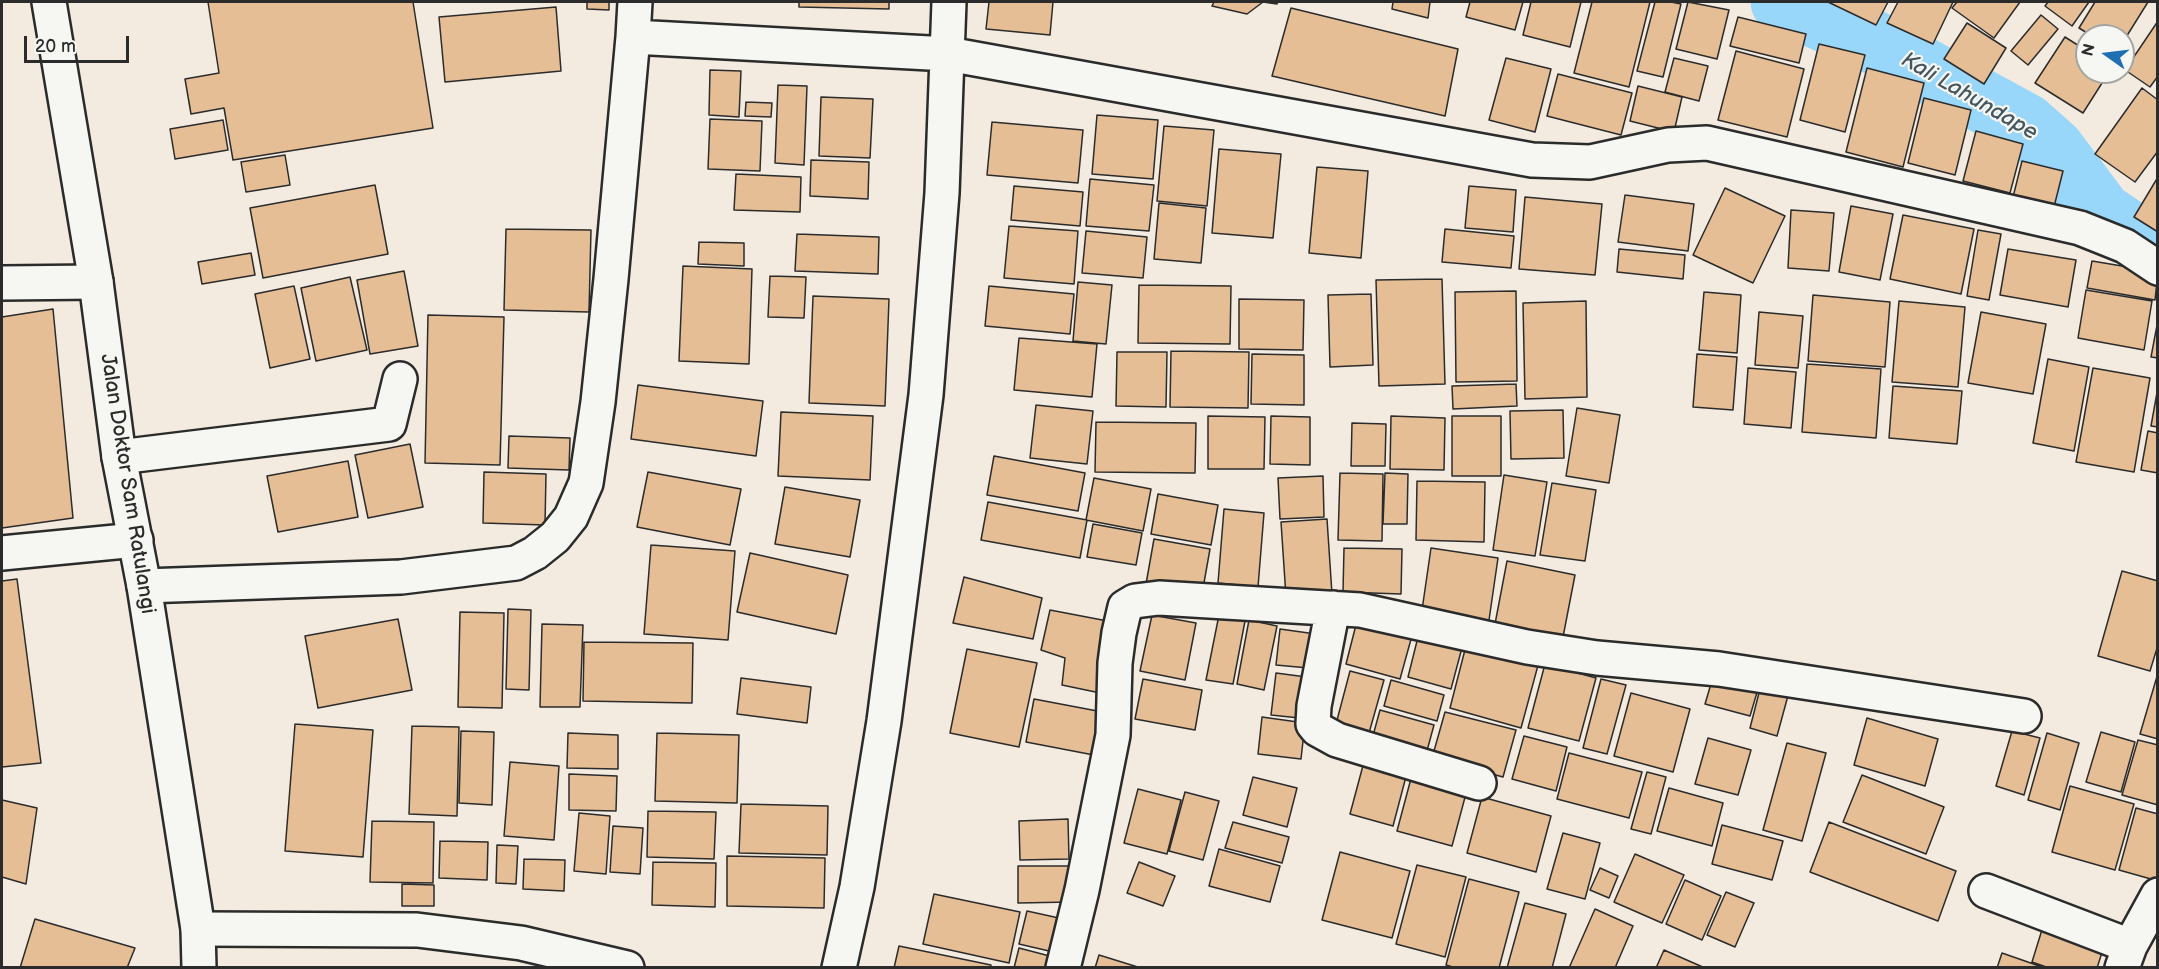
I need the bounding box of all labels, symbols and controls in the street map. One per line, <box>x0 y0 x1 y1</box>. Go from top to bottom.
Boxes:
scale bar <box>27 24 132 62</box>
north arrow <box>2075 24 2135 84</box>
text: 20 m <box>35 36 76 57</box>
text: N <box>2078 42 2100 58</box>
water label: Kali Lahundape <box>1896 47 2042 147</box>
street label: Jalan Doktor Sam Ratulangi <box>94 352 160 616</box>

